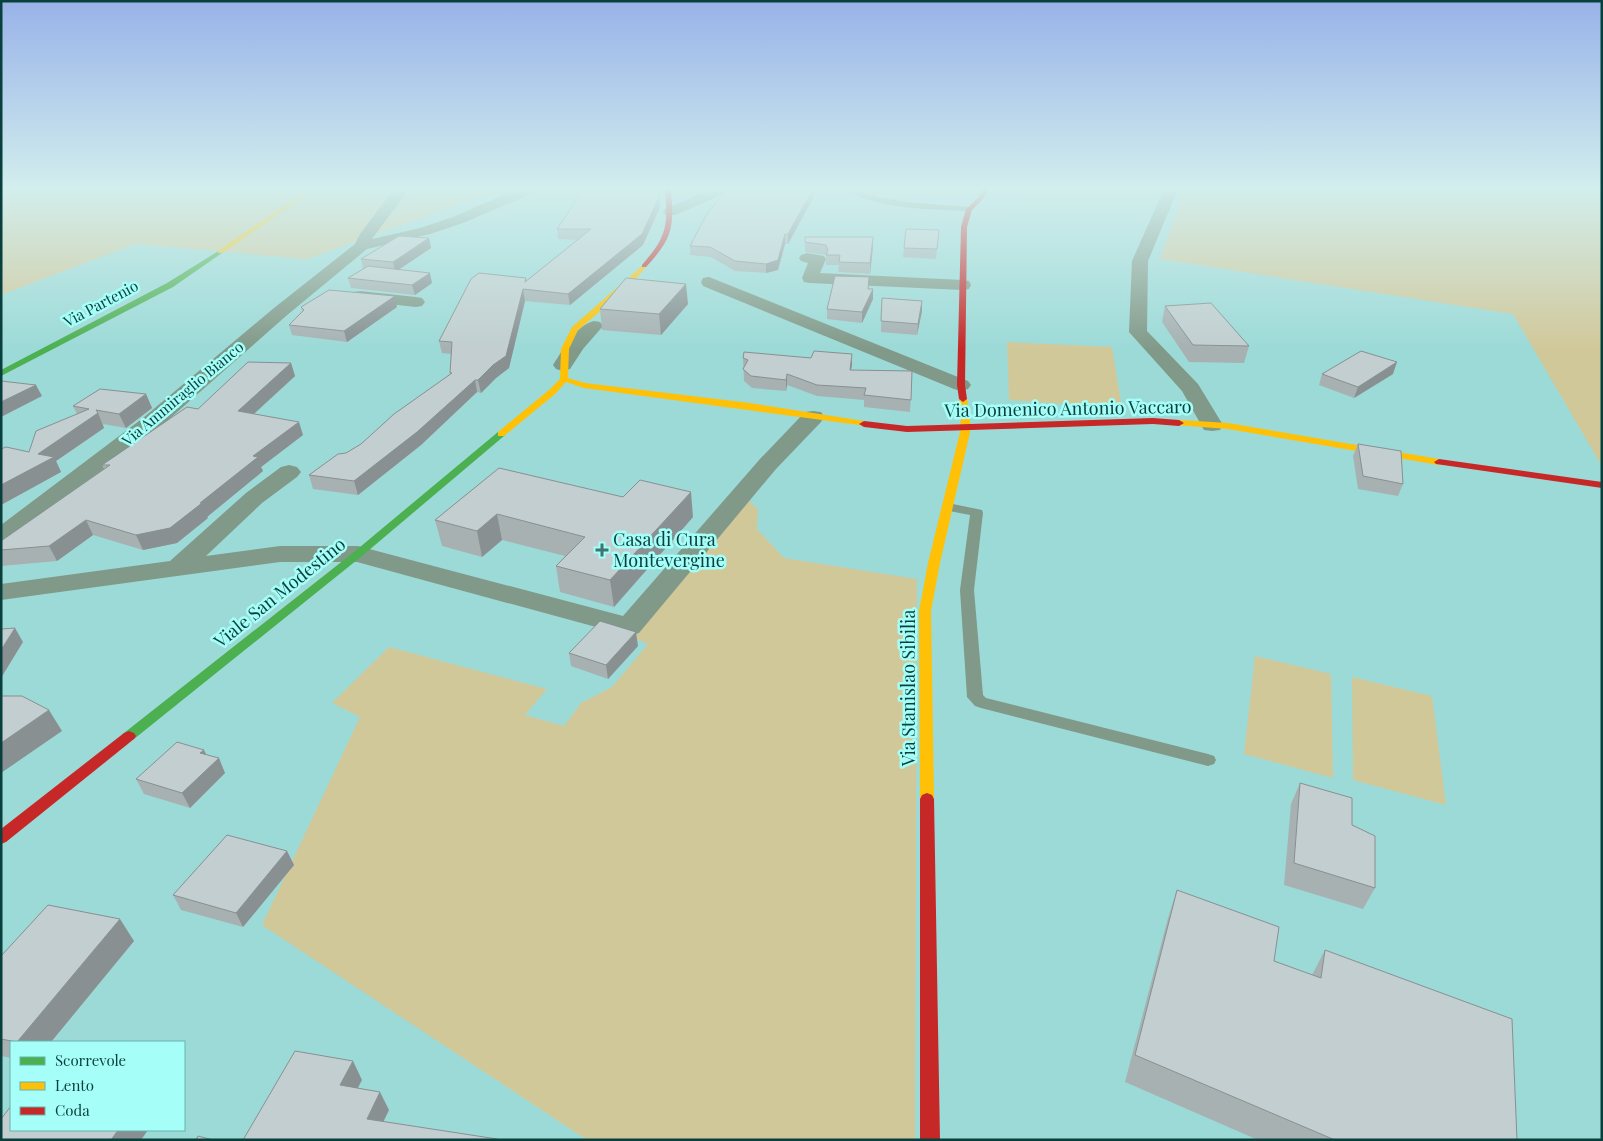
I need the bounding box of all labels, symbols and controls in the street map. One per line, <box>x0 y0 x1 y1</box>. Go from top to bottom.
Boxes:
street label: Via Partenio <box>59 275 141 332</box>
street label: Via Ammiraglio Bianco <box>117 336 247 451</box>
street label: Via Domenico Antonio Vaccaro <box>943 394 1192 422</box>
place label: Casa di Cura Montevergine <box>613 527 725 572</box>
street label: Viale San Modestino <box>208 532 350 653</box>
marker: Casa di Cura Montevergine <box>595 543 609 557</box>
street label: Via Stanislao Sibilia <box>896 610 920 767</box>
legend <box>10 1041 185 1131</box>
text: Scorrevole <box>55 1050 126 1070</box>
text: Lento <box>55 1075 94 1095</box>
text: Coda <box>55 1100 90 1120</box>

